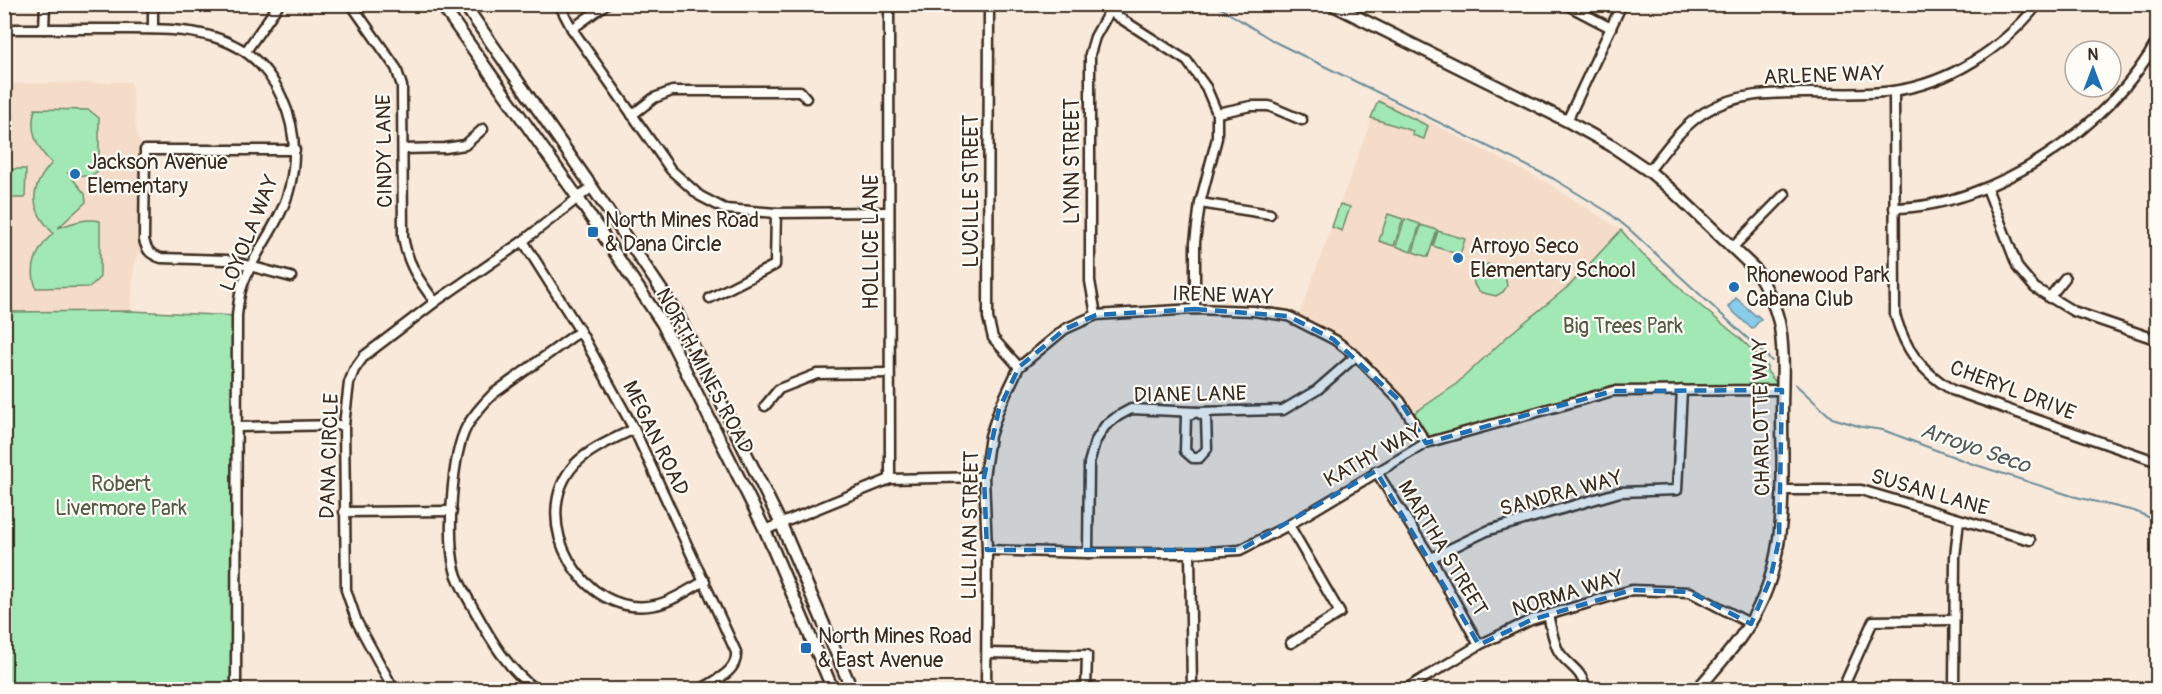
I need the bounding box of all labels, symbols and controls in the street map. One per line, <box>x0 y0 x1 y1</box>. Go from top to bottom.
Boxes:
north arrow <box>2063 39 2123 99</box>
text: N <box>2088 45 2099 65</box>
street label: ARLENE WAY <box>1763 60 1885 91</box>
street label: CINDY LANE <box>370 94 399 208</box>
street label: LYNN STREET <box>1059 97 1086 224</box>
street label: LUCILLE STREET <box>958 114 985 268</box>
place label: Jackson Avenue Elementary <box>87 149 228 200</box>
marker: Jackson Avenue Elementary <box>68 167 82 181</box>
street label: LOYOLA WAY <box>214 171 285 295</box>
street label: HOLLICE LANE <box>858 174 885 310</box>
place label: North Mines Road & Dana Circle <box>605 207 759 258</box>
marker: North Mines Road & Dana Circle <box>586 225 600 239</box>
place label: Arroyo Seco Elementary School <box>1470 233 1636 284</box>
marker: Arroyo Seco Elementary School <box>1451 251 1465 265</box>
place label: Rhonewood Park Cabana Club <box>1746 262 1890 313</box>
street label: IRENE WAY <box>1172 280 1274 311</box>
marker: Rhonewood Park Cabana Club <box>1727 280 1741 294</box>
street label: NORTH MINES ROAD <box>649 283 760 459</box>
park label: Big Trees Park <box>1563 313 1683 340</box>
street label: CHARLOTTE WAY <box>1747 338 1776 496</box>
street label: CHERYL DRIVE <box>1946 354 2080 427</box>
street label: MEGAN ROAD <box>616 376 695 500</box>
street label: DIANE LANE <box>1133 380 1247 409</box>
street label: DANA CIRCLE <box>314 393 345 519</box>
water label: Arroyo Seco <box>1917 416 2036 480</box>
street label: KATHY WAY <box>1319 417 1427 494</box>
street label: LILLIAN STREET <box>956 450 985 600</box>
street label: SUSAN LANE <box>1868 463 1992 522</box>
street label: SANDRA WAY <box>1497 464 1626 523</box>
park label: Robert Livermore Park <box>55 471 187 522</box>
street label: MARTHA STREET <box>1391 475 1494 621</box>
street label: NORMA WAY <box>1509 564 1627 623</box>
place label: North Mines Road & East Avenue <box>818 623 972 674</box>
marker: North Mines Road & East Avenue <box>799 641 813 655</box>

